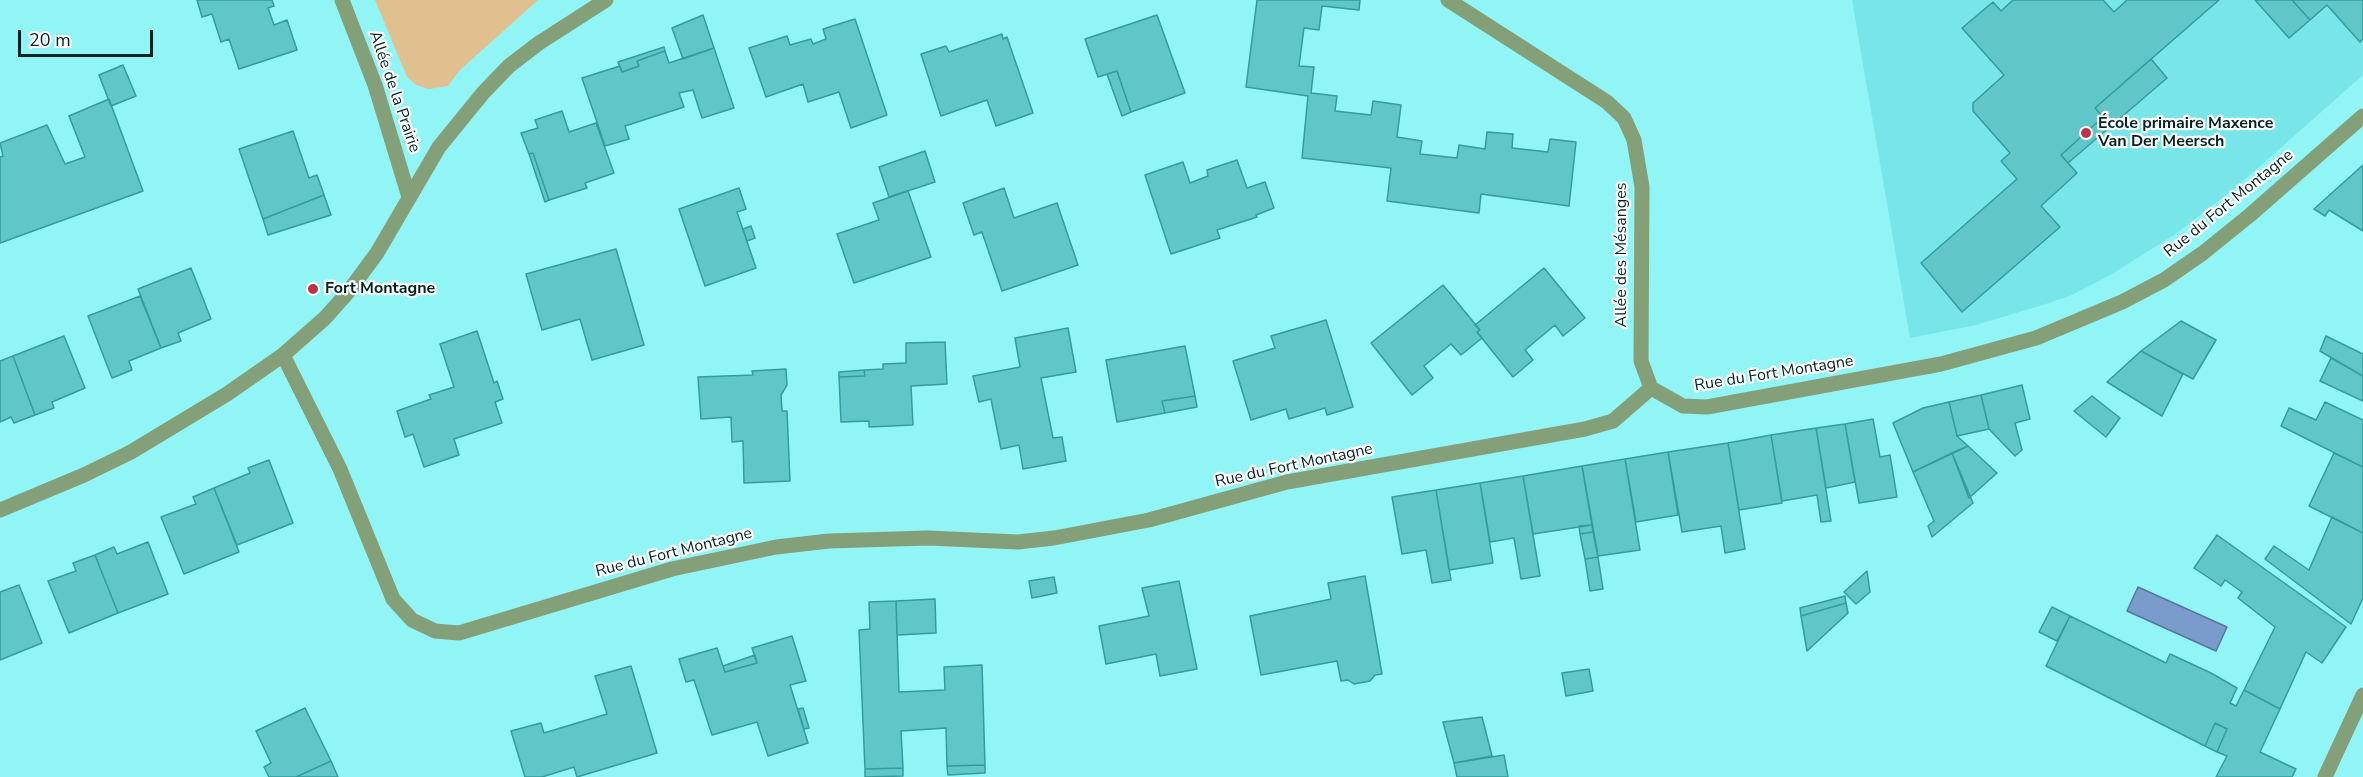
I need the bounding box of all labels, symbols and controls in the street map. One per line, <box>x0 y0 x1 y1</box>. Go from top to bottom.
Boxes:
scale bar <box>21 18 156 56</box>
text: 20 m <box>29 28 71 52</box>
street label: Allée de la Prairie <box>364 29 424 155</box>
place label: École primaire Maxence Van Der Meersch <box>2098 114 2273 152</box>
marker: École primaire Maxence Van Der Meersch <box>2079 126 2093 140</box>
street label: Rue du Fort Montagne <box>2161 146 2297 262</box>
street label: Allée des Mésanges <box>1612 183 1632 327</box>
place label: Fort Montagne <box>325 279 435 299</box>
marker: Fort Montagne <box>306 282 320 296</box>
street label: Rue du Fort Montagne <box>1693 352 1855 396</box>
street label: Rue du Fort Montagne <box>1213 440 1375 492</box>
street label: Rue du Fort Montagne <box>594 524 754 582</box>

